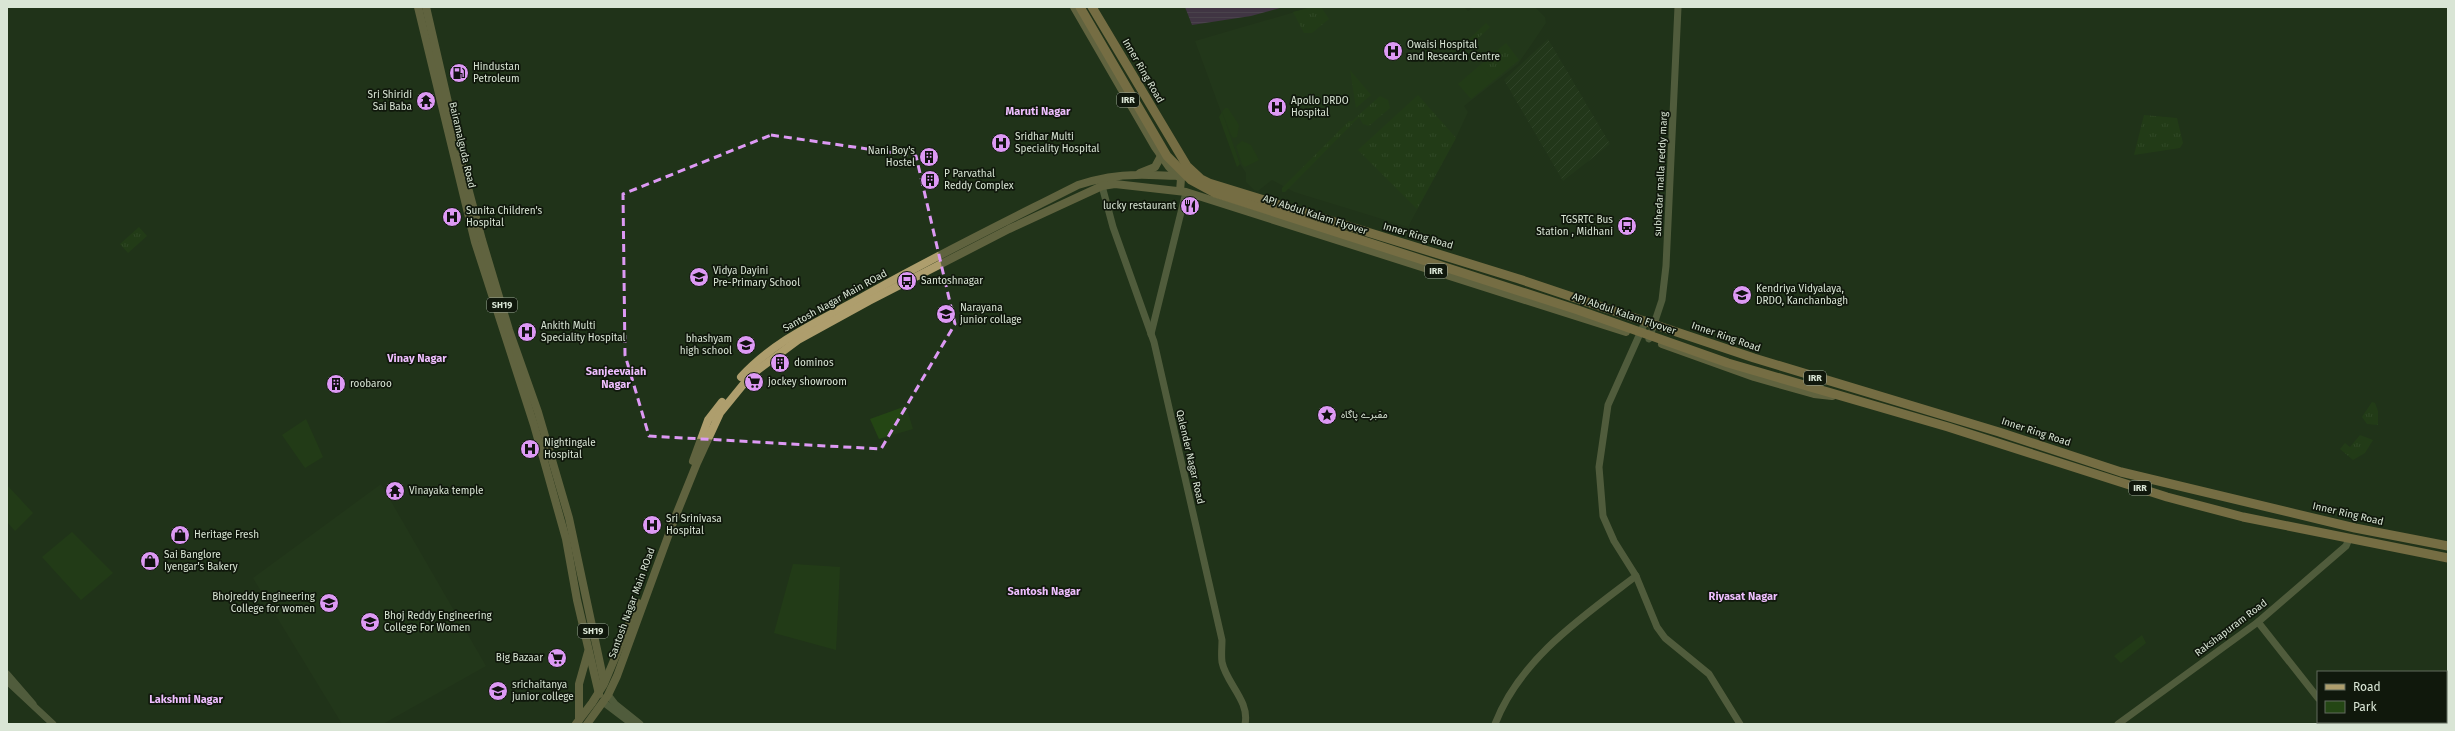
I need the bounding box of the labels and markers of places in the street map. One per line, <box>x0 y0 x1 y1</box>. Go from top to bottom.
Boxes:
place label: Owaisi Hospital and Research Centre <box>1407 39 1500 63</box>
hospital icon: Owaisi Hospital and Research Centre <box>1382 40 1404 62</box>
place label: Hindustan Petroleum <box>473 61 520 85</box>
fuel station icon: Hindustan Petroleum <box>448 62 470 84</box>
place label: Sri Shiridi Sai Baba <box>368 89 412 113</box>
temple icon: Sri Shiridi Sai Baba <box>415 90 437 112</box>
place label: Apollo DRDO Hospital <box>1291 95 1349 119</box>
hospital icon: Apollo DRDO Hospital <box>1266 96 1288 118</box>
place label: Sridhar Multi Speciality Hospital <box>1015 131 1100 155</box>
hospital icon: Sridhar Multi Speciality Hospital <box>990 132 1012 154</box>
place label: Nani Boy's Hostel <box>868 145 915 169</box>
building icon: Nani Boy's Hostel <box>918 146 940 168</box>
place label: P Parvathal Reddy Complex <box>944 168 1014 192</box>
building icon: P Parvathal Reddy Complex <box>919 169 941 191</box>
restaurant icon: lucky restaurant <box>1179 195 1201 217</box>
place label: lucky restaurant <box>1103 200 1176 212</box>
place label: Sunita Children's Hospital <box>466 205 542 229</box>
hospital icon: Sunita Children's Hospital <box>441 206 463 228</box>
place label: TGSRTC Bus Station , Midhani <box>1536 214 1613 238</box>
bus stop icon: TGSRTC Bus Station , Midhani <box>1616 215 1638 237</box>
place label: Vidya Dayini Pre-Primary School <box>713 265 800 289</box>
school or university icon: Vidya Dayini Pre-Primary School <box>688 266 710 288</box>
bus stop icon: Santoshnagar <box>896 270 918 292</box>
place label: Santoshnagar <box>921 275 983 287</box>
place label: Kendriya Vidyalaya, DRDO, Kanchanbagh <box>1756 283 1848 307</box>
school or university icon: Kendriya Vidyalaya, DRDO, Kanchanbagh <box>1731 284 1753 306</box>
place label: Narayana junior collage <box>959 302 1022 326</box>
school or university icon: Narayana junior collage <box>935 303 957 325</box>
place label: Ankith Multi Speciality Hospital <box>541 320 626 344</box>
hospital icon: Ankith Multi Speciality Hospital <box>516 321 538 343</box>
place label: bhashyam high school <box>680 333 732 357</box>
school or university icon: bhashyam high school <box>735 334 757 356</box>
building icon: dominos <box>769 352 791 374</box>
place label: dominos <box>794 357 834 369</box>
supermarket icon: jockey showroom <box>743 371 765 393</box>
building icon: roobaroo <box>325 373 347 395</box>
place label: jockey showroom <box>767 376 847 388</box>
place label: roobaroo <box>350 378 392 390</box>
place icon: مقبرے پاگاہ <box>1316 404 1338 426</box>
place label: مقبرے پاگاہ <box>1341 409 1388 421</box>
place label: Nightingale Hospital <box>544 437 596 461</box>
hospital icon: Nightingale Hospital <box>519 438 541 460</box>
temple icon: Vinayaka temple <box>384 480 406 502</box>
place label: Vinayaka temple <box>409 485 484 497</box>
place label: Sri Srinivasa Hospital <box>666 513 722 537</box>
hospital icon: Sri Srinivasa Hospital <box>641 514 663 536</box>
shop icon: Heritage Fresh <box>169 524 191 546</box>
place label: Heritage Fresh <box>194 529 259 541</box>
place label: Sai Banglore Iyengar's Bakery <box>164 549 238 573</box>
shop icon: Sai Banglore Iyengar's Bakery <box>139 550 161 572</box>
place label: Bhojreddy Engineering College for women <box>212 591 316 615</box>
school or university icon: Bhojreddy Engineering College for women <box>318 592 340 614</box>
place label: Bhoj Reddy Engineering College For Women <box>384 610 493 634</box>
school or university icon: Bhoj Reddy Engineering College For Women <box>359 611 381 633</box>
supermarket icon: Big Bazaar <box>546 647 568 669</box>
place label: Big Bazaar <box>496 652 543 664</box>
place label: srichaitanya junior college <box>511 679 574 703</box>
school or university icon: srichaitanya junior college <box>487 680 509 702</box>

